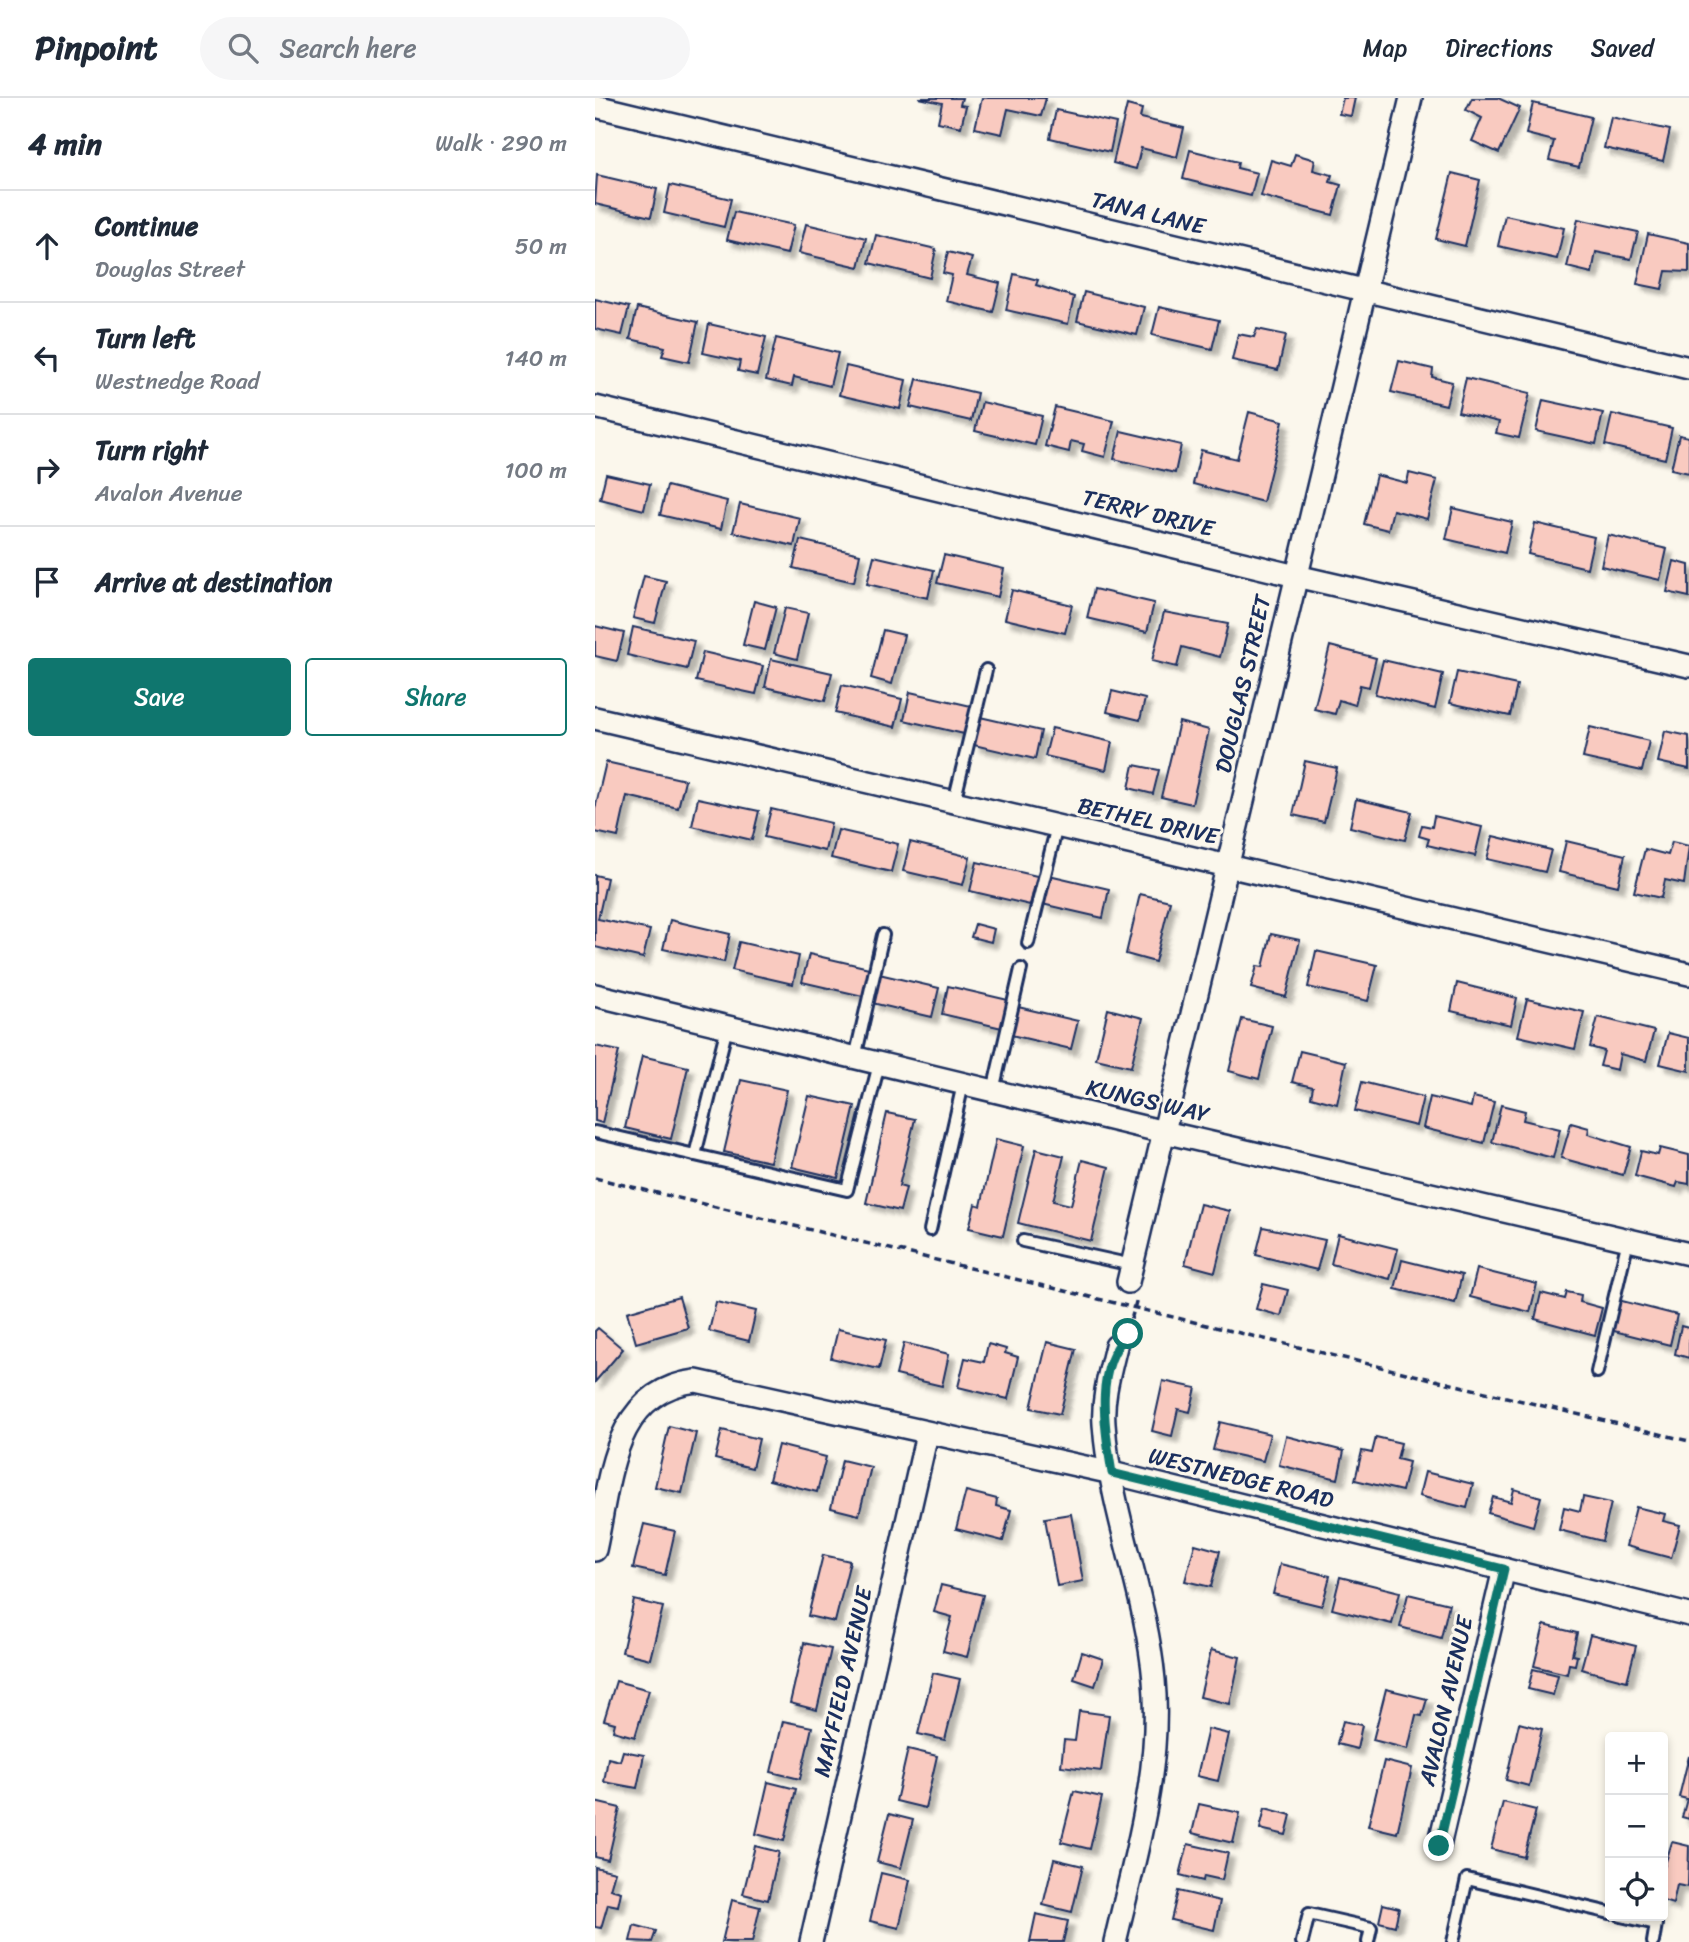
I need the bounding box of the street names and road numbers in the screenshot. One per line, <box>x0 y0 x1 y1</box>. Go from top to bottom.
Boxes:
street label: TANA LANE <box>1087 179 1211 247</box>
street label: TERRY DRIVE <box>1078 477 1220 550</box>
street label: DOUGLAS STREET <box>1203 589 1284 777</box>
street label: BETHEL DRIVE <box>1074 785 1224 857</box>
street label: KUNGS WAY <box>1082 1067 1214 1135</box>
street label: WESTNEDGE ROAD <box>1144 1435 1338 1521</box>
street label: MAYFIELD AVENUE <box>801 1582 885 1781</box>
street label: AVALON AVENUE <box>1406 1611 1486 1791</box>

